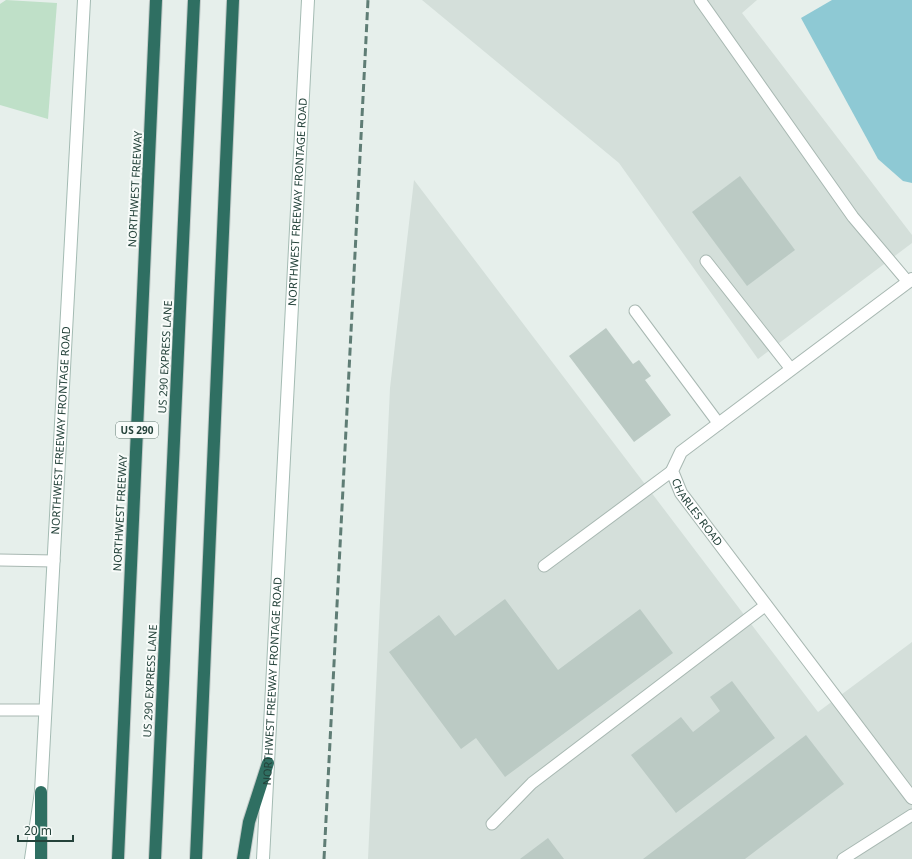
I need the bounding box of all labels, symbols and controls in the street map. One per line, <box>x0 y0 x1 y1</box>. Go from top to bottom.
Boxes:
street label: NORTHWEST FREEWAY FRONTAGE ROAD <box>284 97 310 306</box>
street label: NORTHWEST FREEWAY <box>124 130 145 248</box>
street label: US 290 EXPRESS LANE <box>154 300 175 414</box>
street label: NORTHWEST FREEWAY FRONTAGE ROAD <box>47 326 73 535</box>
road number: US 290 <box>116 422 158 438</box>
street label: NORTHWEST FREEWAY <box>109 454 130 572</box>
street label: CHARLES ROAD <box>669 476 726 549</box>
street label: NORTHWEST FREEWAY FRONTAGE ROAD <box>259 577 285 786</box>
street label: US 290 EXPRESS LANE <box>139 624 160 738</box>
scale bar <box>18 817 73 843</box>
text: 20 m <box>24 822 52 839</box>

